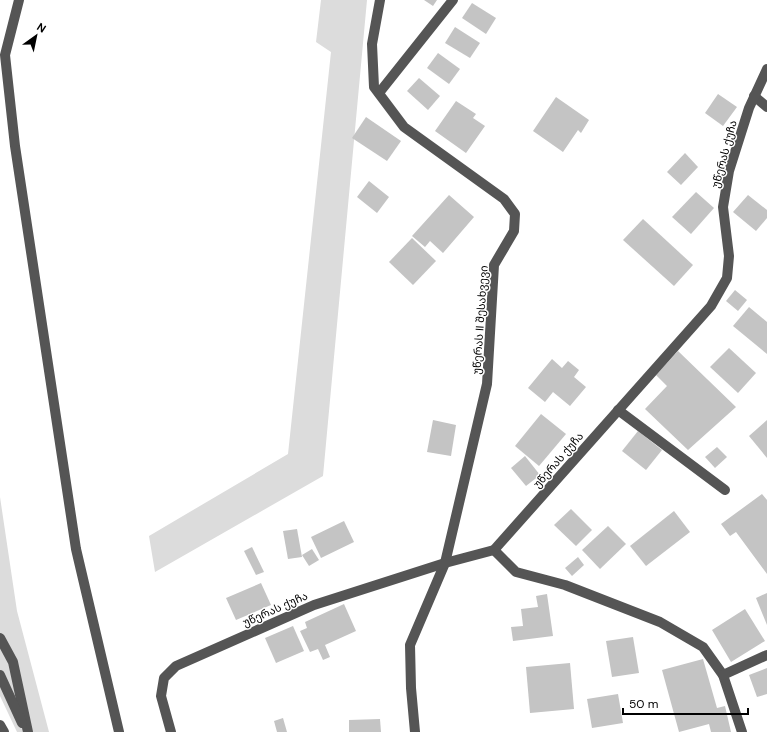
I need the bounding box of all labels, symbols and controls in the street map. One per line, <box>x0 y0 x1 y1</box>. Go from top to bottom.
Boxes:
north arrow <box>16 16 56 56</box>
text: N <box>34 20 49 36</box>
street label: უწერას ქუჩა <box>708 119 740 189</box>
street label: უწერას II შესახვევი <box>469 265 491 375</box>
street label: უწერას ქუჩა <box>530 429 586 491</box>
street label: უწერას ქუჩა <box>240 588 310 630</box>
scale bar <box>623 690 748 716</box>
text: 50 m <box>629 696 658 712</box>

